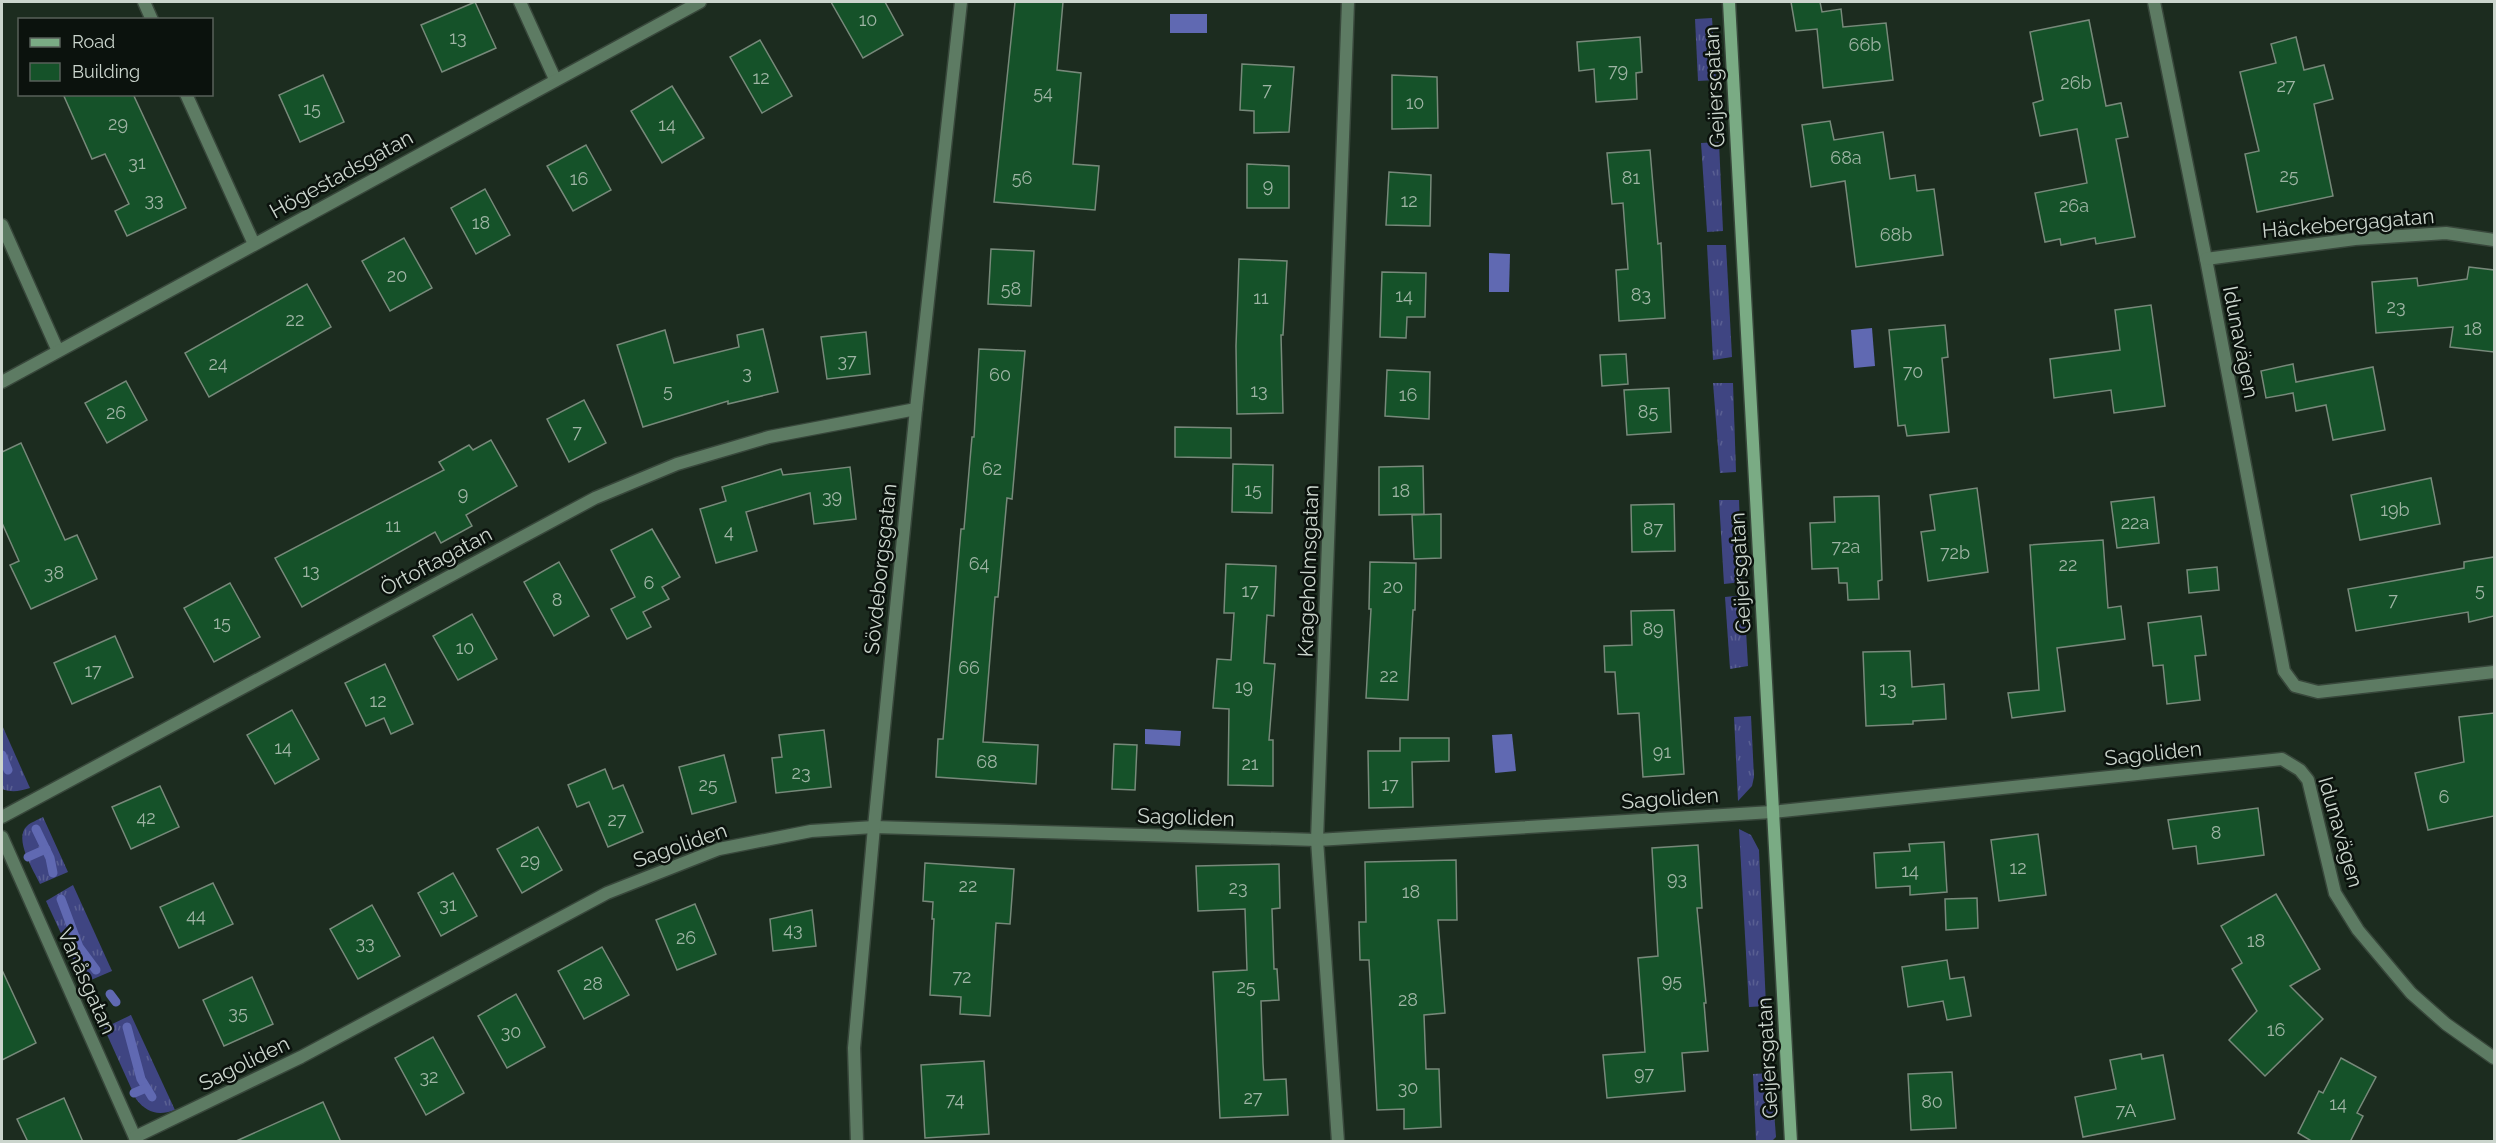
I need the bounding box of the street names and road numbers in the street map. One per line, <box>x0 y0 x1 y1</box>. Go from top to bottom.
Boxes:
street label: Geijersgatan <box>1698 26 1730 148</box>
street label: Högestadsgatan <box>265 124 417 224</box>
street label: Häckebergagatan <box>2261 203 2435 243</box>
street label: Idunavägen <box>2218 284 2264 400</box>
street label: Sövdeborgsgatan <box>859 482 901 656</box>
street label: Krageholmsgatan <box>1292 484 1324 658</box>
street label: Geijersgatan <box>1724 512 1756 634</box>
street label: Örtoftagatan <box>376 521 496 601</box>
street label: Sagoliden <box>2103 735 2203 771</box>
street label: Idunavägen <box>2313 774 2369 890</box>
street label: Sagoliden <box>1620 782 1720 814</box>
street label: Sagoliden <box>1137 803 1235 831</box>
street label: Sagoliden <box>630 817 730 873</box>
street label: Vanåsgatan <box>52 924 122 1038</box>
street label: Geijersgatan <box>1751 997 1783 1119</box>
street label: Sagoliden <box>195 1030 293 1096</box>

